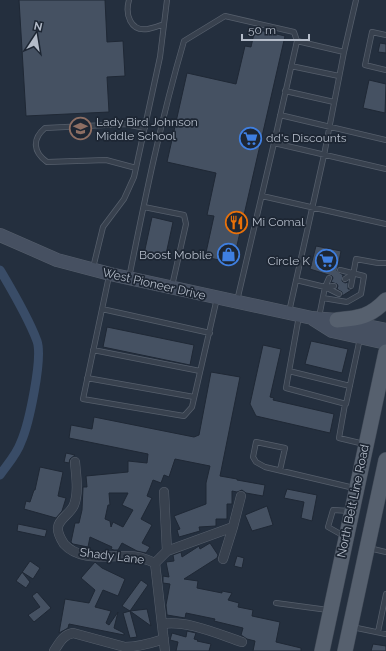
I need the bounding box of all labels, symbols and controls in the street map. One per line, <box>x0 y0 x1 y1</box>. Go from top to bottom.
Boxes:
north arrow <box>16 16 56 56</box>
scale bar <box>242 16 309 42</box>
text: N <box>33 19 43 34</box>
text: 50 m <box>248 23 276 37</box>
place label: Lady Bird Johnson Middle School <box>96 115 198 143</box>
school or university icon: Lady Bird Johnson Middle School <box>67 116 93 142</box>
supermarket icon: dd's Discounts <box>237 125 263 151</box>
place label: dd's Discounts <box>266 131 347 145</box>
restaurant icon: Mi Comal <box>224 209 250 235</box>
place label: Mi Comal <box>252 215 305 229</box>
shop icon: Boost Mobile <box>215 242 241 268</box>
place label: Boost Mobile <box>139 248 212 262</box>
supermarket icon: Circle K <box>313 248 339 274</box>
place label: Circle K <box>267 254 310 268</box>
street label: West Pioneer Drive <box>101 265 207 303</box>
street label: North Belt Line Road <box>334 443 372 559</box>
street label: Shady Lane <box>79 545 145 567</box>

